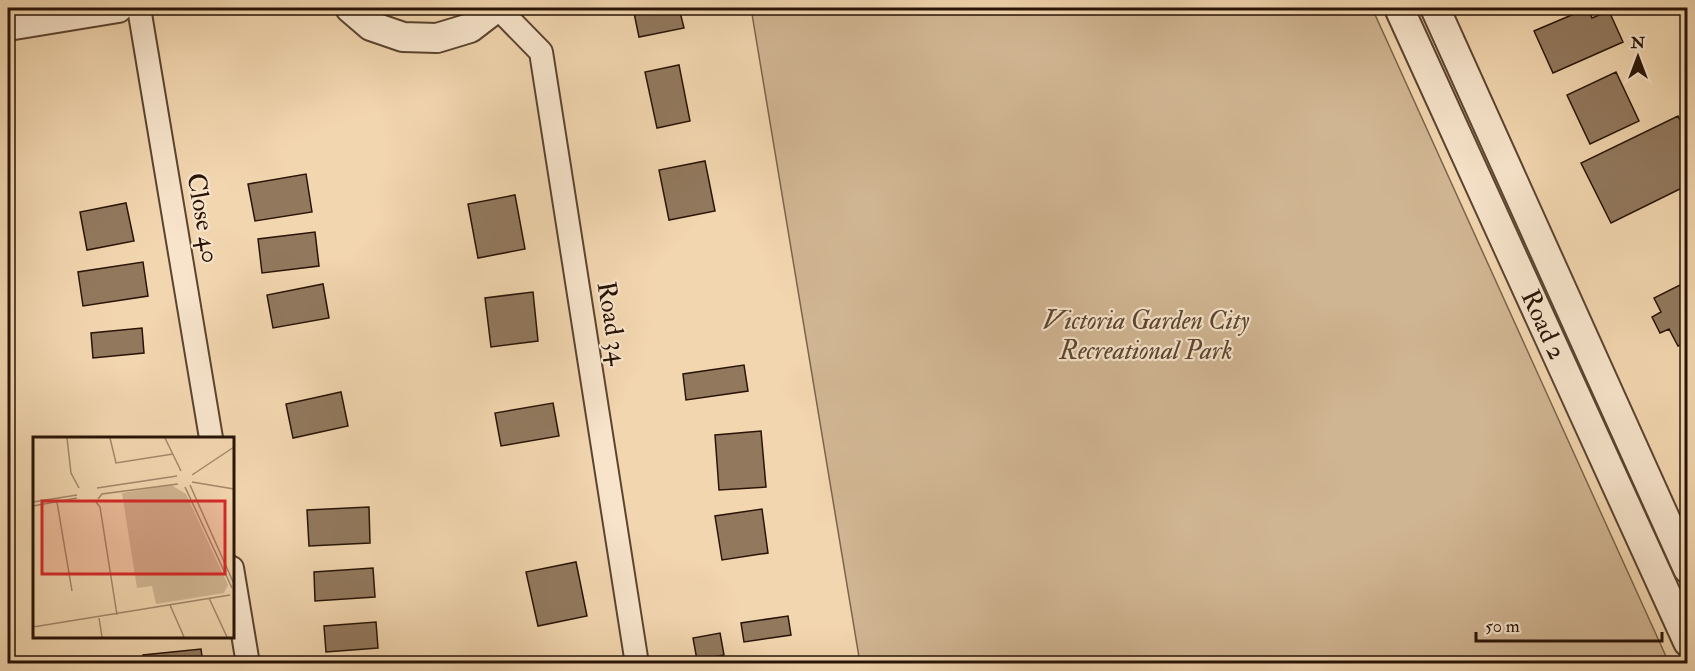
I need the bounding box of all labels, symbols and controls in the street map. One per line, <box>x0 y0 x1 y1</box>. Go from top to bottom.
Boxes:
north arrow <box>1608 27 1668 87</box>
text: N <box>1630 33 1646 53</box>
street label: Close 40 <box>179 171 227 265</box>
street label: Road 34 <box>590 279 635 368</box>
street label: Road 2 <box>1514 285 1573 365</box>
park label: Victoria Garden City Recreational Park <box>1043 305 1249 367</box>
inset map <box>33 437 234 638</box>
scale bar <box>1476 605 1662 643</box>
text: 50 m <box>1485 615 1520 638</box>

